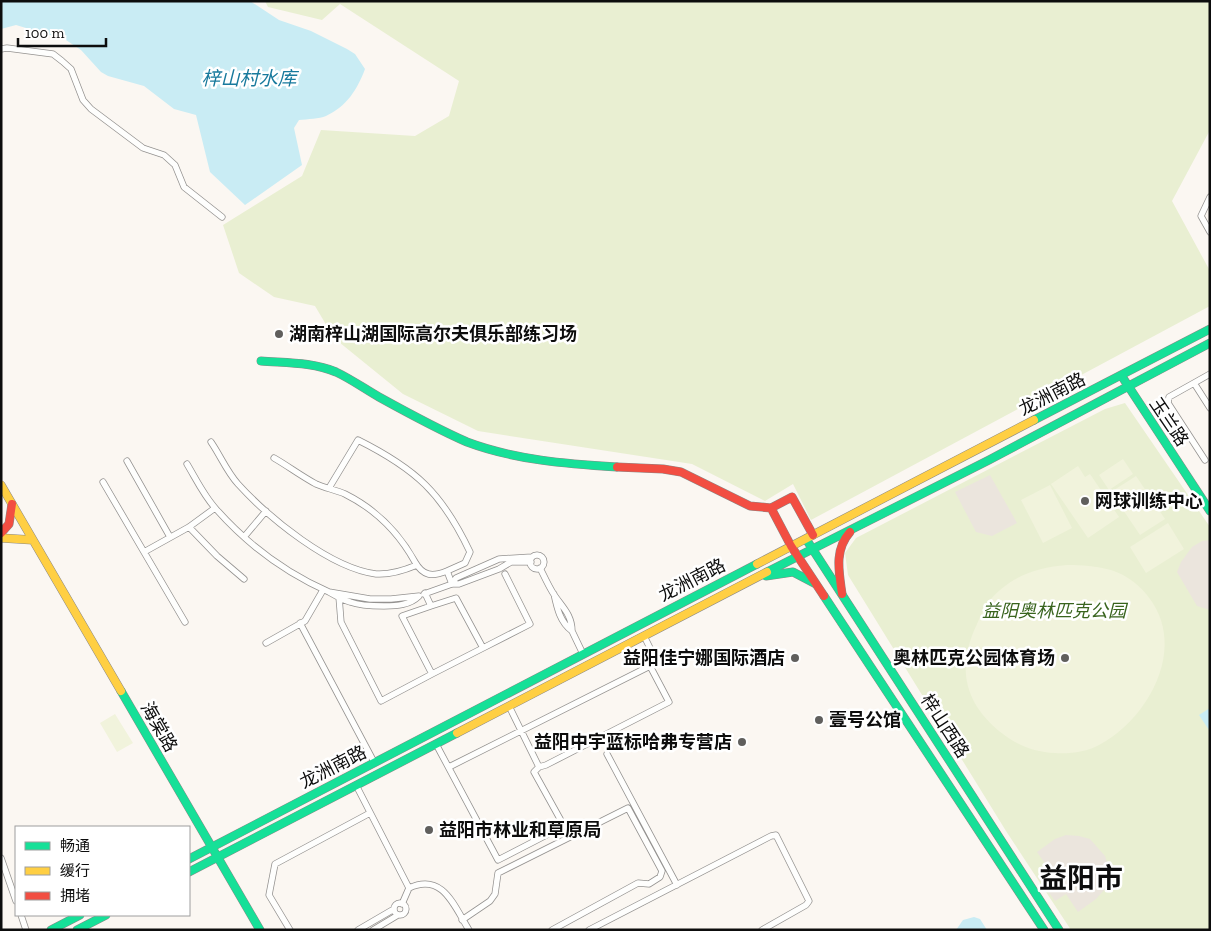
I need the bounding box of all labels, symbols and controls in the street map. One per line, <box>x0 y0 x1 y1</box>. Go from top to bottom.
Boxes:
scale bar <box>18 15 105 47</box>
text: 100 m <box>25 24 64 42</box>
water label: 梓山村水库 <box>201 67 299 90</box>
place label: 湖南梓山湖国际高尔夫俱乐部练习场 <box>289 323 577 345</box>
marker: 湖南梓山湖国际高尔夫俱乐部练习场 <box>273 328 285 340</box>
street label: 龙洲南路 <box>1015 368 1089 420</box>
street label: 玉兰路 <box>1145 393 1193 451</box>
place label: 网球训练中心 <box>1095 490 1203 512</box>
marker: 网球训练中心 <box>1079 495 1091 507</box>
street label: 龙洲南路 <box>655 554 729 606</box>
park label: 益阳奥林匹克公园 <box>982 600 1129 622</box>
place label: 益阳佳宁娜国际酒店 <box>623 647 785 669</box>
place label: 奥林匹克公园体育场 <box>893 647 1055 669</box>
marker: 益阳佳宁娜国际酒店 <box>789 652 801 664</box>
marker: 奥林匹克公园体育场 <box>1059 652 1071 664</box>
street label: 梓山西路 <box>916 690 974 762</box>
street label: 海棠路 <box>136 698 182 756</box>
place label: 壹号公馆 <box>829 709 901 731</box>
marker: 壹号公馆 <box>813 714 825 726</box>
place label: 益阳中宇蓝标哈弗专营店 <box>534 731 732 753</box>
marker: 益阳中宇蓝标哈弗专营店 <box>736 736 748 748</box>
street label: 龙洲南路 <box>296 741 370 793</box>
place label: 益阳市林业和草原局 <box>439 819 601 841</box>
marker: 益阳市林业和草原局 <box>423 824 435 836</box>
legend <box>15 826 190 916</box>
text: 畅通 <box>60 837 90 855</box>
text: 缓行 <box>60 862 90 880</box>
district label: 益阳市 <box>1039 862 1123 895</box>
text: 拥堵 <box>60 887 90 905</box>

